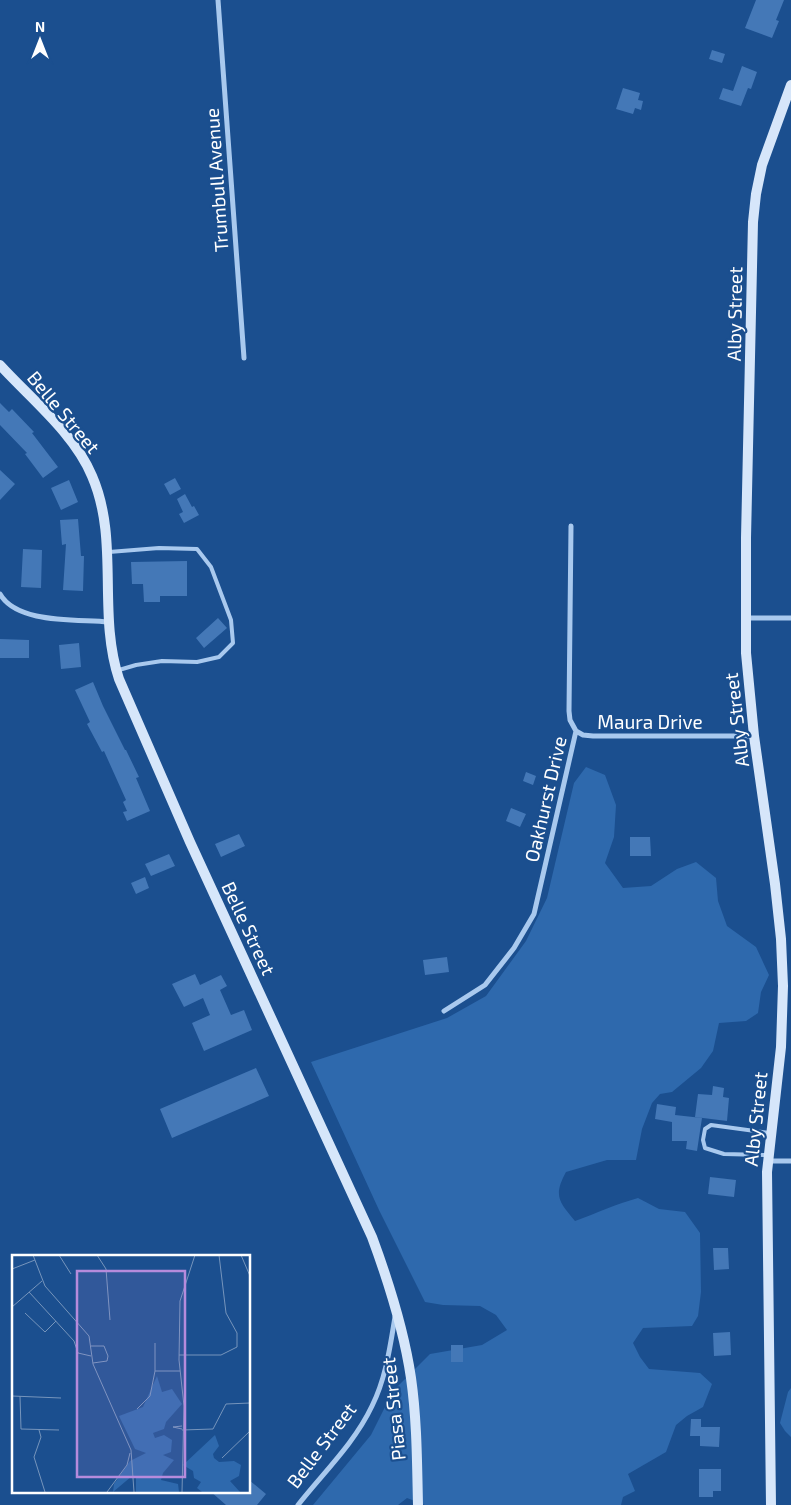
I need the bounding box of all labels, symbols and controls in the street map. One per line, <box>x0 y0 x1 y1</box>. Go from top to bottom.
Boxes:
north arrow <box>15 15 65 65</box>
text: N <box>35 18 45 35</box>
street label: Trumbull Avenue <box>199 107 233 253</box>
street label: Alby Street <box>722 266 746 362</box>
street label: Belle Street <box>23 366 105 458</box>
street label: Alby Street <box>719 672 753 768</box>
street label: Maura Drive <box>597 710 703 733</box>
street label: Oakhurst Drive <box>519 734 571 864</box>
street label: Belle Street <box>217 878 281 978</box>
street label: Alby Street <box>739 1071 771 1167</box>
inset map <box>12 1255 250 1492</box>
street label: Piasa Street <box>376 1356 410 1462</box>
street label: Belle Street <box>282 1398 360 1492</box>

